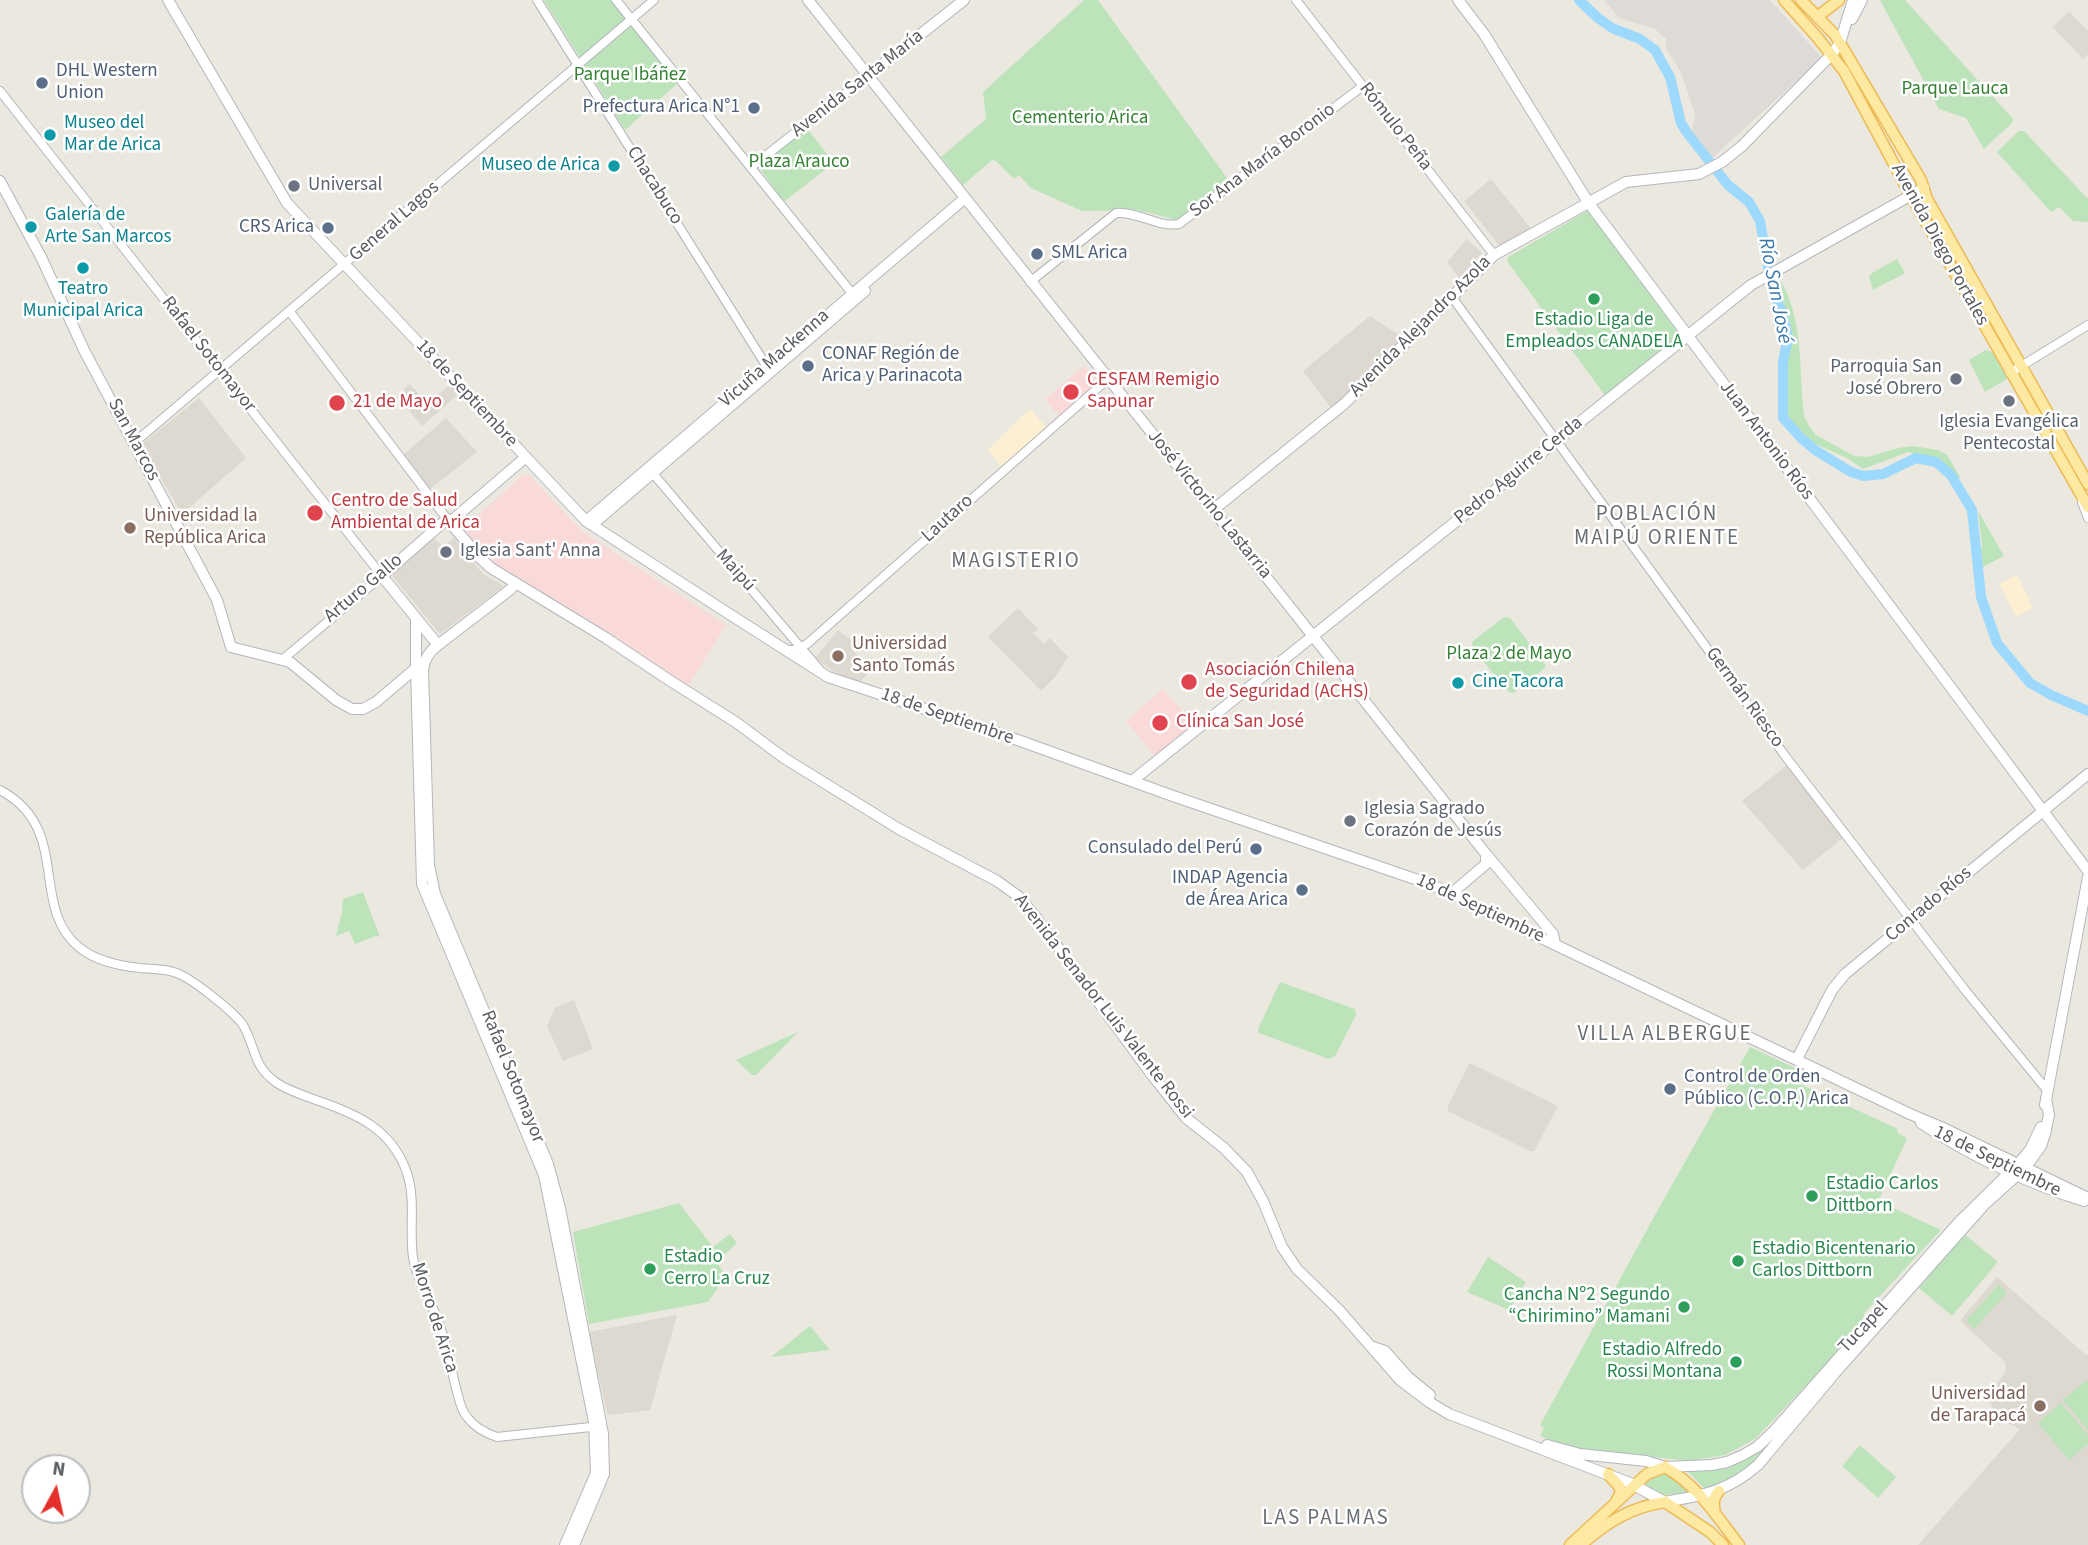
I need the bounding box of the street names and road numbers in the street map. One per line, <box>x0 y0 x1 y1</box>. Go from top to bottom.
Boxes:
street label: Avenida Santa María <box>787 25 929 143</box>
street label: Rómulo Peña <box>1353 78 1437 176</box>
street label: Sor Ana María Boronio <box>1186 99 1340 223</box>
street label: Chacabuco <box>621 143 687 229</box>
street label: Avenida Diego Portales <box>1885 160 1993 330</box>
street label: General Lagos <box>345 177 445 267</box>
street label: Avenida Alejandro Azola <box>1346 252 1496 402</box>
street label: Rafael Sotomayor <box>156 293 260 417</box>
street label: Vicuña Mackenna <box>715 305 835 413</box>
street label: 18 de Septiembre <box>410 335 522 453</box>
street label: Juan Antonio Ríos <box>1714 377 1818 505</box>
street label: San Marcos <box>102 395 164 485</box>
street label: Pedro Aguirre Cerda <box>1450 412 1588 530</box>
street label: José Victorino Lastarria <box>1142 426 1276 584</box>
street label: Lautaro <box>918 490 978 548</box>
street label: Maipú <box>710 545 760 597</box>
street label: Arturo Gallo <box>320 550 408 628</box>
street label: Germán Riesco <box>1700 643 1788 753</box>
street label: 18 de Septiembre <box>878 684 1016 750</box>
street label: Conrado Ríos <box>1881 862 1977 948</box>
street label: 18 de Septiembre <box>1412 869 1548 949</box>
street label: Avenida Senador Luis Valente Rossi <box>1008 890 1198 1124</box>
street label: Rafael Sotomayor <box>475 1007 549 1147</box>
street label: 18 de Septiembre <box>1930 1121 2064 1203</box>
street label: Morro de Arica <box>405 1260 463 1376</box>
street label: Tucapel <box>1834 1297 1894 1359</box>

